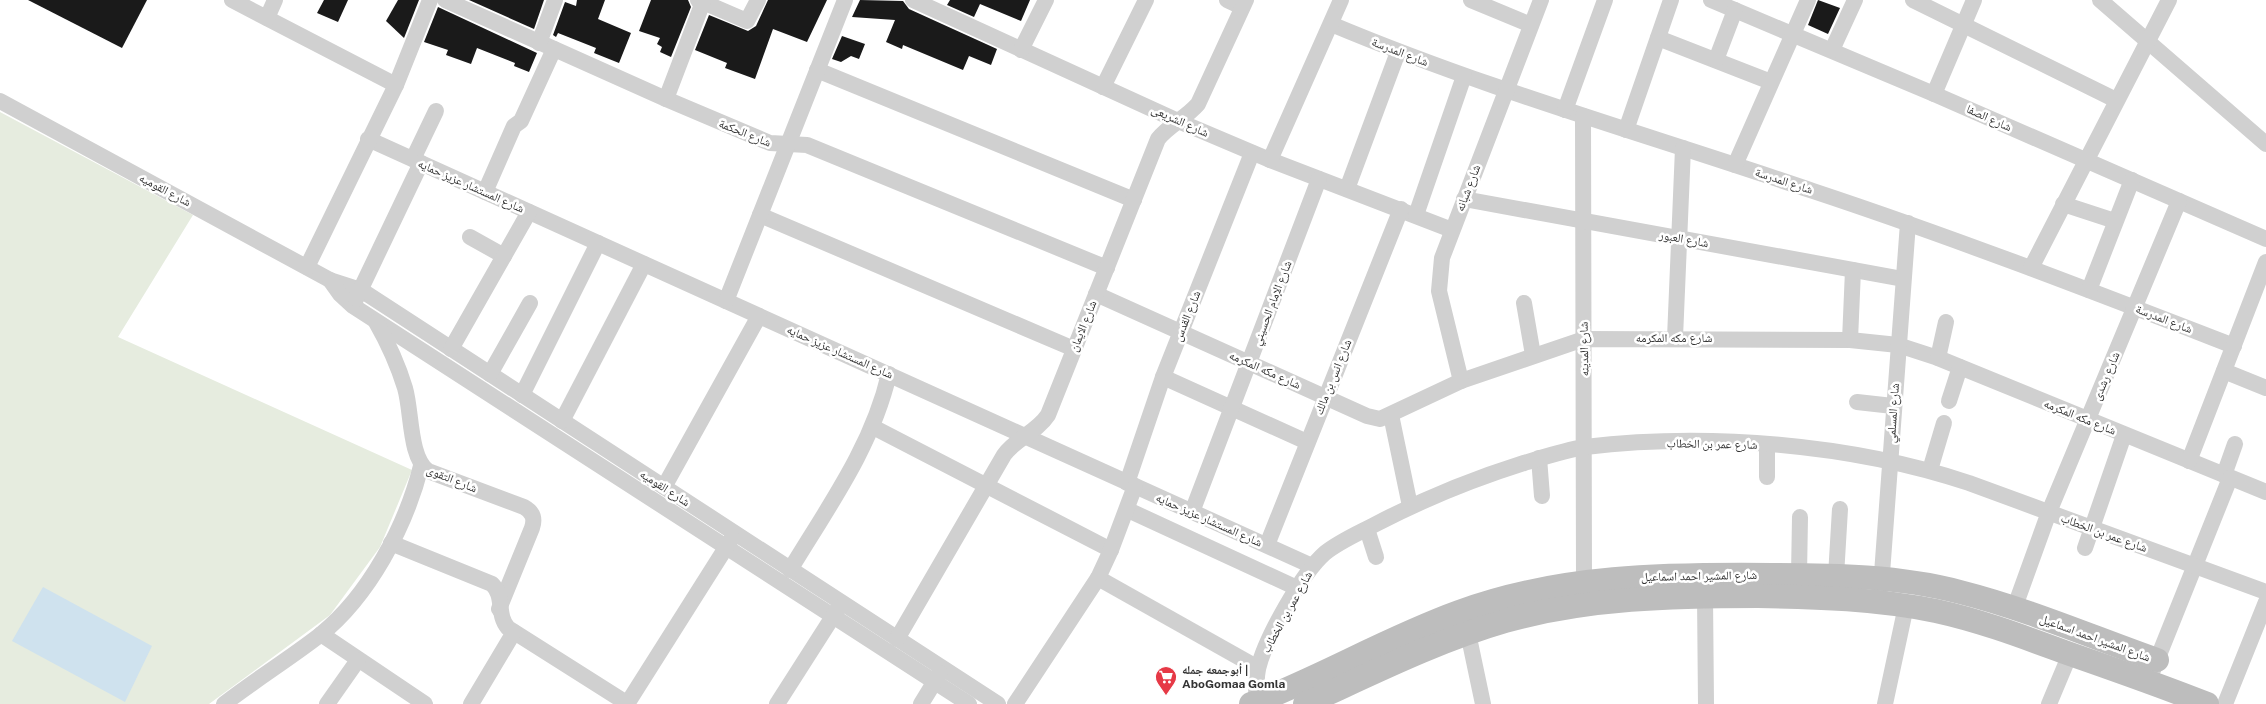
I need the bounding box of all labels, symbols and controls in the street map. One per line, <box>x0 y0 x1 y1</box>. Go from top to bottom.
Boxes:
street label: شارع المدرسة <box>1369 35 1430 70</box>
street label: شارع الشريعى <box>1149 102 1211 141</box>
street label: شارع الصفا <box>1964 102 2014 135</box>
street label: شارع الحكمة <box>716 116 773 151</box>
street label: شارع المستشار عزيز حمايه <box>415 156 526 217</box>
street label: شارع شبانه <box>1453 163 1484 214</box>
street label: شارع المدرسة <box>1753 165 1815 198</box>
street label: شارع القوميه <box>136 171 193 210</box>
street label: شارع العبور <box>1657 228 1710 251</box>
street label: شارع الإمام الحسيني <box>1249 259 1297 348</box>
street label: شارع القدس <box>1170 288 1204 344</box>
street label: شارع الايمان <box>1066 298 1101 354</box>
street label: شارع المدرسة <box>2133 302 2194 337</box>
street label: شارع المدينه <box>1577 321 1592 377</box>
street label: شارع المستشار عزيز حمايه <box>784 322 895 383</box>
street label: شارع مكه المكرمه <box>1636 331 1712 346</box>
street label: شارع انس بن مالك <box>1312 337 1355 417</box>
street label: شارع مكه المكرمه <box>1227 348 1303 393</box>
street label: شارع رشدى <box>2090 350 2123 403</box>
street label: شارع المسلمي <box>1884 382 1905 444</box>
street label: شارع مكه المكرمه <box>2041 396 2118 439</box>
street label: شارع عمر بن الخطاب <box>1666 436 1758 453</box>
street label: شارع التقوى <box>424 463 479 496</box>
street label: شارع القوميه <box>637 467 693 510</box>
street label: شارع المستشار عزيز حمايه <box>1153 490 1264 551</box>
street label: شارع عمر بن الخطاب <box>2059 511 2149 556</box>
street label: شارع المشير احمد اسماعيل <box>1641 568 1757 585</box>
street label: شارع عمر بن الخطاب <box>1259 569 1316 656</box>
street label: شارع المشير احمد اسماعيل <box>2038 612 2152 665</box>
place label: أبوجمعه جمله | AboGomaa Gomla <box>1182 663 1286 691</box>
supermarket icon: أبوجمعه جمله | AboGomaa Gomla <box>1154 665 1178 696</box>

